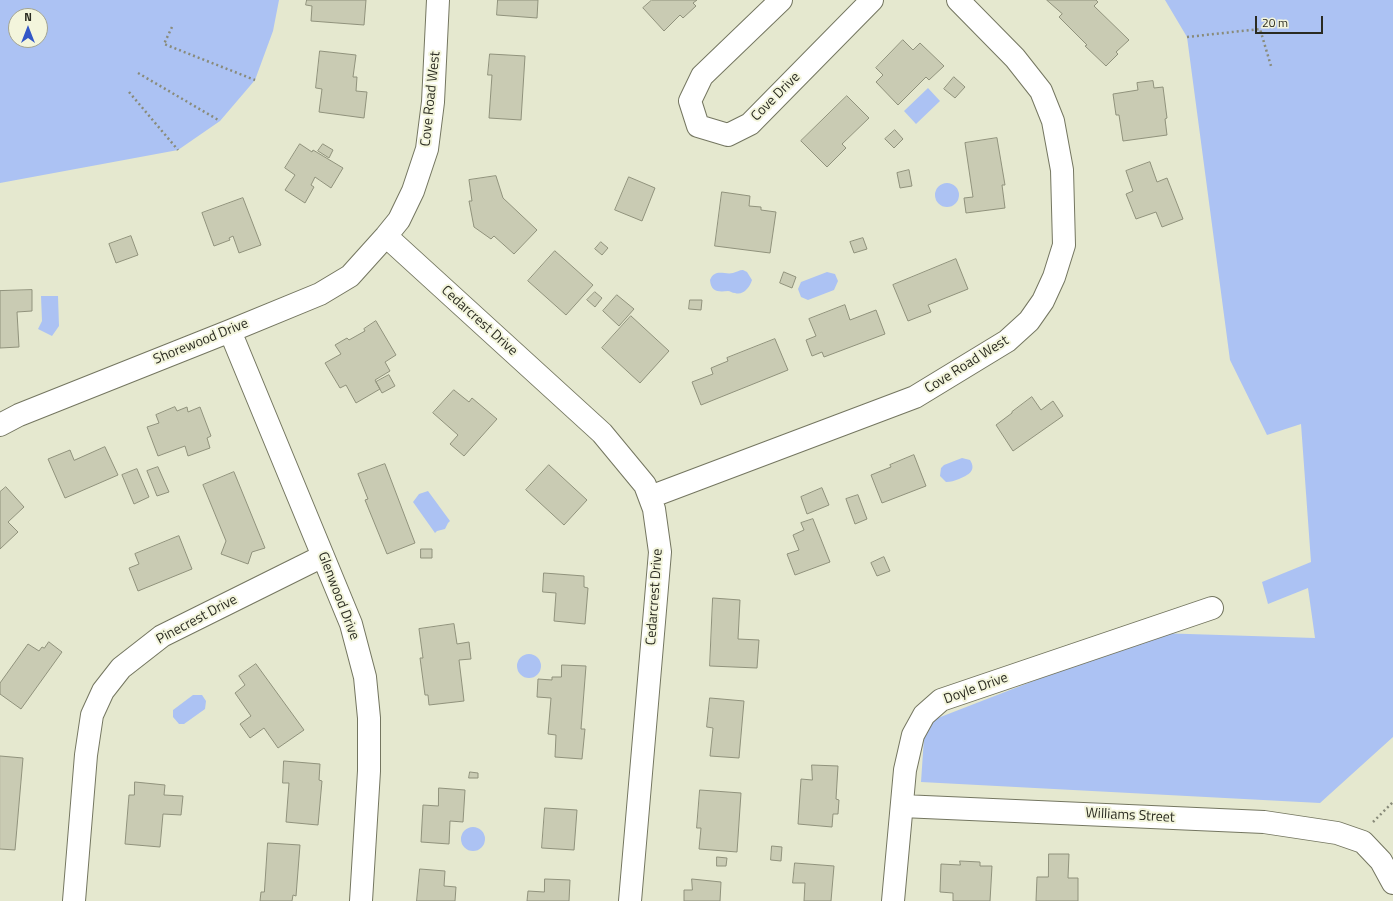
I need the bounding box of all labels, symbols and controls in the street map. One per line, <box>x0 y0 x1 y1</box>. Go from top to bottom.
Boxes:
north arrow <box>8 8 48 48</box>
scale bar <box>1257 8 1325 34</box>
text: N <box>24 9 32 25</box>
text: 20 m <box>1262 13 1288 32</box>
street label: Cove Road West <box>418 51 444 147</box>
street label: Cove Drive <box>748 69 804 125</box>
street label: Cedarcrest Drive <box>437 282 521 360</box>
street label: Shorewood Drive <box>151 315 251 369</box>
street label: Cove Road West <box>922 333 1012 397</box>
street label: Cedarcrest Drive <box>643 548 667 646</box>
street label: Glenwood Drive <box>314 550 362 642</box>
street label: Pinecrest Drive <box>154 592 240 648</box>
street label: Doyle Drive <box>942 670 1010 708</box>
street label: Williams Street <box>1085 805 1175 827</box>

